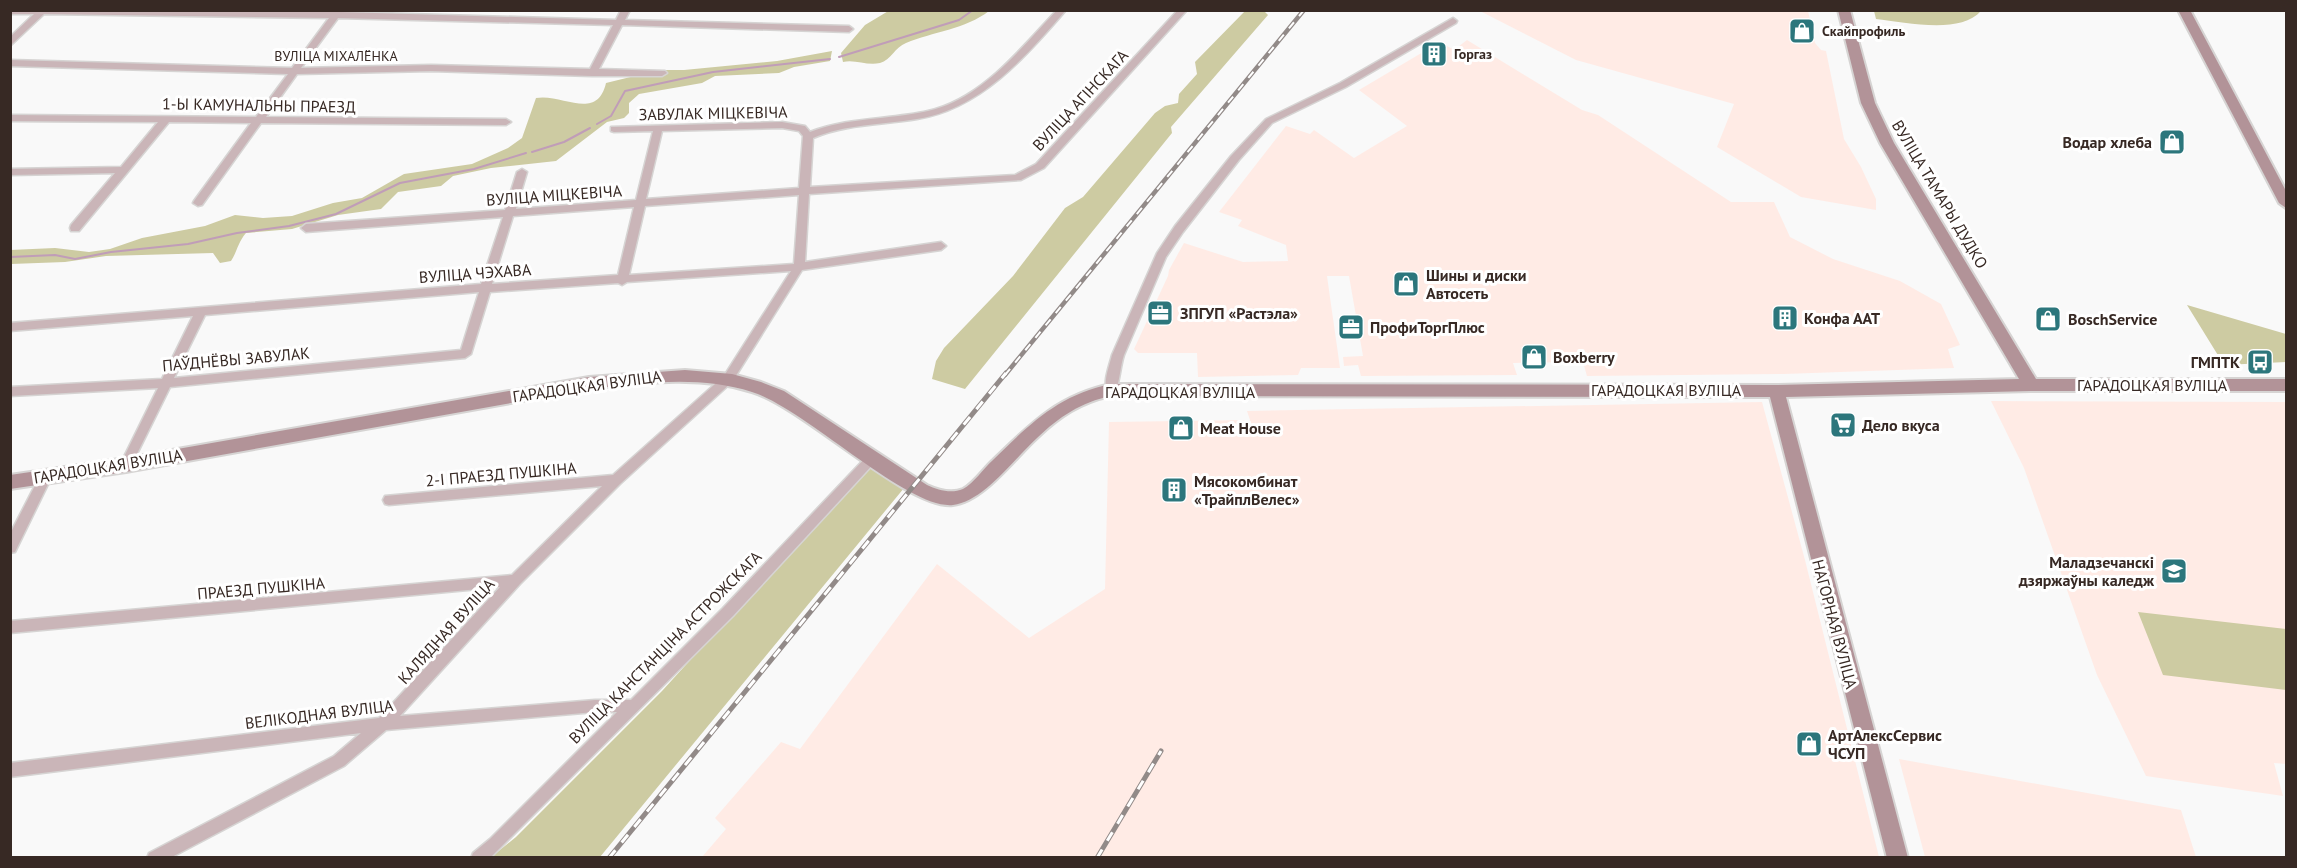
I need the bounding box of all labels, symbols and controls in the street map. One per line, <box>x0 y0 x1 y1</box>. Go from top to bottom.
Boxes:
shop icon: Скайпрофиль <box>1787 16 1817 46</box>
place label: Скайпрофиль <box>1822 22 1905 40</box>
building icon: Горгаз <box>1419 39 1449 69</box>
street label: ВУЛІЦА АГІНСКАГА <box>1028 45 1133 155</box>
place label: Горгаз <box>1454 45 1492 63</box>
street label: ВУЛІЦА МІХАЛЁНКА <box>274 47 398 65</box>
street label: 1-Ы КАМУНАЛЬНЫ ПРАЕЗД <box>162 93 356 117</box>
street label: ЗАВУЛАК МІЦКЕВІЧА <box>638 102 788 124</box>
street label: ВУЛІЦА ТАМАРЫ ДУДКО <box>1888 116 1992 272</box>
shop icon: Водар хлеба <box>2157 127 2187 157</box>
place label: Водар хлеба <box>2062 132 2152 152</box>
street label: ВУЛІЦА МІЦКЕВІЧА <box>485 180 623 210</box>
street label: ВУЛІЦА ЧЭХАВА <box>418 259 532 287</box>
place label: Шины и диски Автосеть <box>1426 265 1526 303</box>
shop icon: Шины и диски Автосеть <box>1391 269 1421 299</box>
office icon: ЗПГУП «Растэла» <box>1145 298 1175 328</box>
place label: ЗПГУП «Растэла» <box>1180 303 1298 323</box>
building icon: Конфа ААТ <box>1770 303 1800 333</box>
shop icon: BoschService <box>2033 304 2063 334</box>
place label: Конфа ААТ <box>1804 308 1880 328</box>
place label: BoschService <box>2068 309 2157 329</box>
office icon: ПрофиТоргПлюс <box>1336 312 1366 342</box>
place label: ПрофиТоргПлюс <box>1370 317 1485 337</box>
shop icon: Boxberry <box>1519 342 1549 372</box>
street label: ПАЎДНЁВЫ ЗАВУЛАК <box>161 343 311 375</box>
place label: Boxberry <box>1553 347 1615 367</box>
bus stop icon: ГМПТК <box>2245 347 2275 377</box>
place label: ГМПТК <box>2191 352 2240 372</box>
street label: ГАРАДОЦКАЯ ВУЛІЦА <box>511 366 663 406</box>
street label: ГАРАДОЦКАЯ ВУЛІЦА <box>2077 375 2228 395</box>
street label: ГАРАДОЦКАЯ ВУЛІЦА <box>1591 380 1742 400</box>
street label: ГАРАДОЦКАЯ ВУЛІЦА <box>1105 382 1256 402</box>
supermarket icon: Дело вкуса <box>1828 410 1858 440</box>
shop icon: Meat House <box>1166 413 1196 443</box>
place label: Дело вкуса <box>1862 415 1940 435</box>
place label: Meat House <box>1200 418 1281 438</box>
street label: ГАРАДОЦКАЯ ВУЛІЦА <box>32 444 184 488</box>
street label: 2-І ПРАЕЗД ПУШКІНА <box>425 457 578 491</box>
place label: Мясокомбинат «ТрайплВелес» <box>1194 471 1300 509</box>
building icon: Мясокомбинат «ТрайплВелес» <box>1159 475 1189 505</box>
street label: ВУЛІЦА КАНСТАНЦІНА АСТРОЖСКАГА <box>565 546 766 747</box>
place label: Маладзечанскі дзяржаўны каледж <box>2018 552 2155 590</box>
school or university icon: Маладзечанскі дзяржаўны каледж <box>2159 556 2189 586</box>
street label: НАГОРНАЯ ВУЛІЦА <box>1808 557 1862 691</box>
street label: ПРАЕЗД ПУШКІНА <box>196 572 326 604</box>
street label: КАЛЯДНАЯ ВУЛІЦА <box>393 574 499 688</box>
street label: ВЕЛІКОДНАЯ ВУЛІЦА <box>244 695 395 733</box>
place label: АртАлексСервис ЧСУП <box>1828 725 1942 763</box>
shop icon: АртАлексСервис ЧСУП <box>1794 729 1824 759</box>

